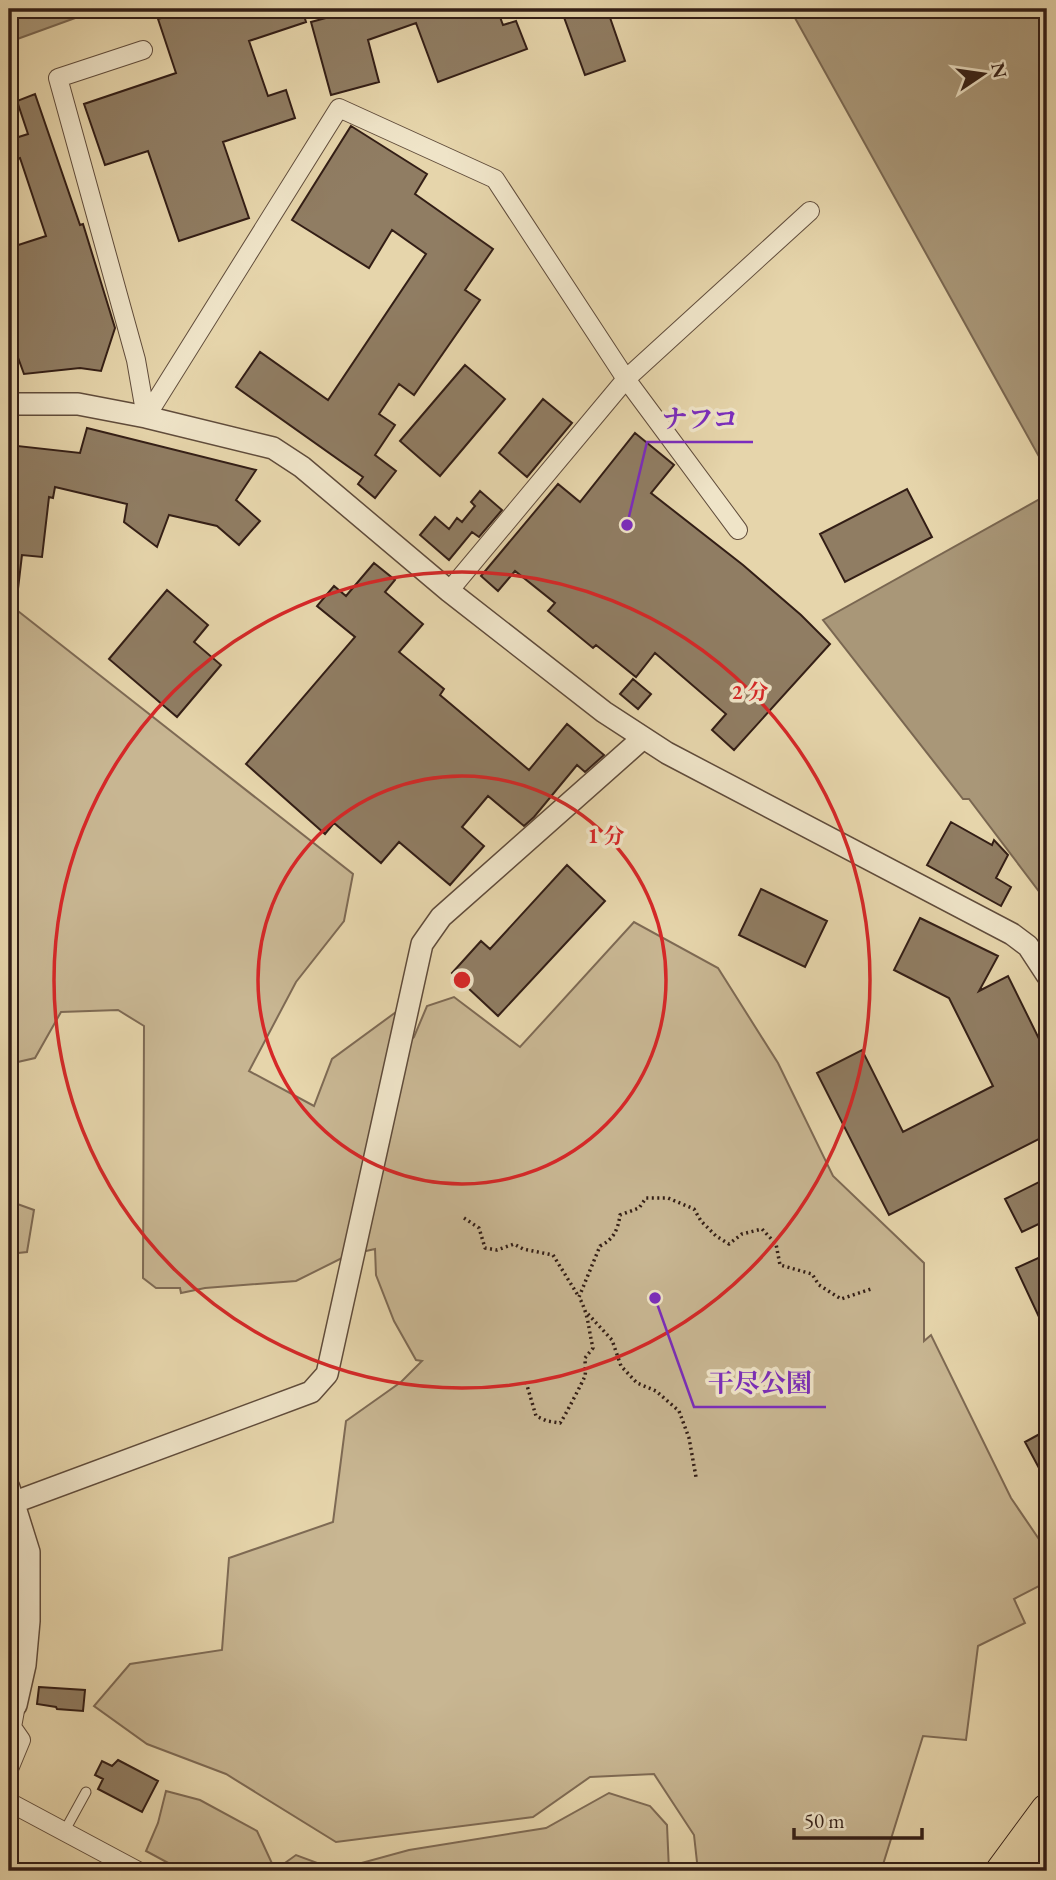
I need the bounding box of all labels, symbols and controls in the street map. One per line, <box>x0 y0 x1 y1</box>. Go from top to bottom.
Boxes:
north arrow <box>948 38 1018 108</box>
text: N <box>985 60 1013 81</box>
callout: ナフコ <box>647 395 753 442</box>
text: ナフコ <box>662 402 738 436</box>
text: 2 分 <box>731 678 769 705</box>
text: 1 分 <box>587 822 625 849</box>
centre of rings <box>450 968 474 992</box>
callout: 干尽公園 <box>694 1360 826 1407</box>
text: 干尽公園 <box>708 1366 812 1400</box>
scale bar <box>794 1796 921 1840</box>
text: 50 m <box>804 1807 845 1834</box>

